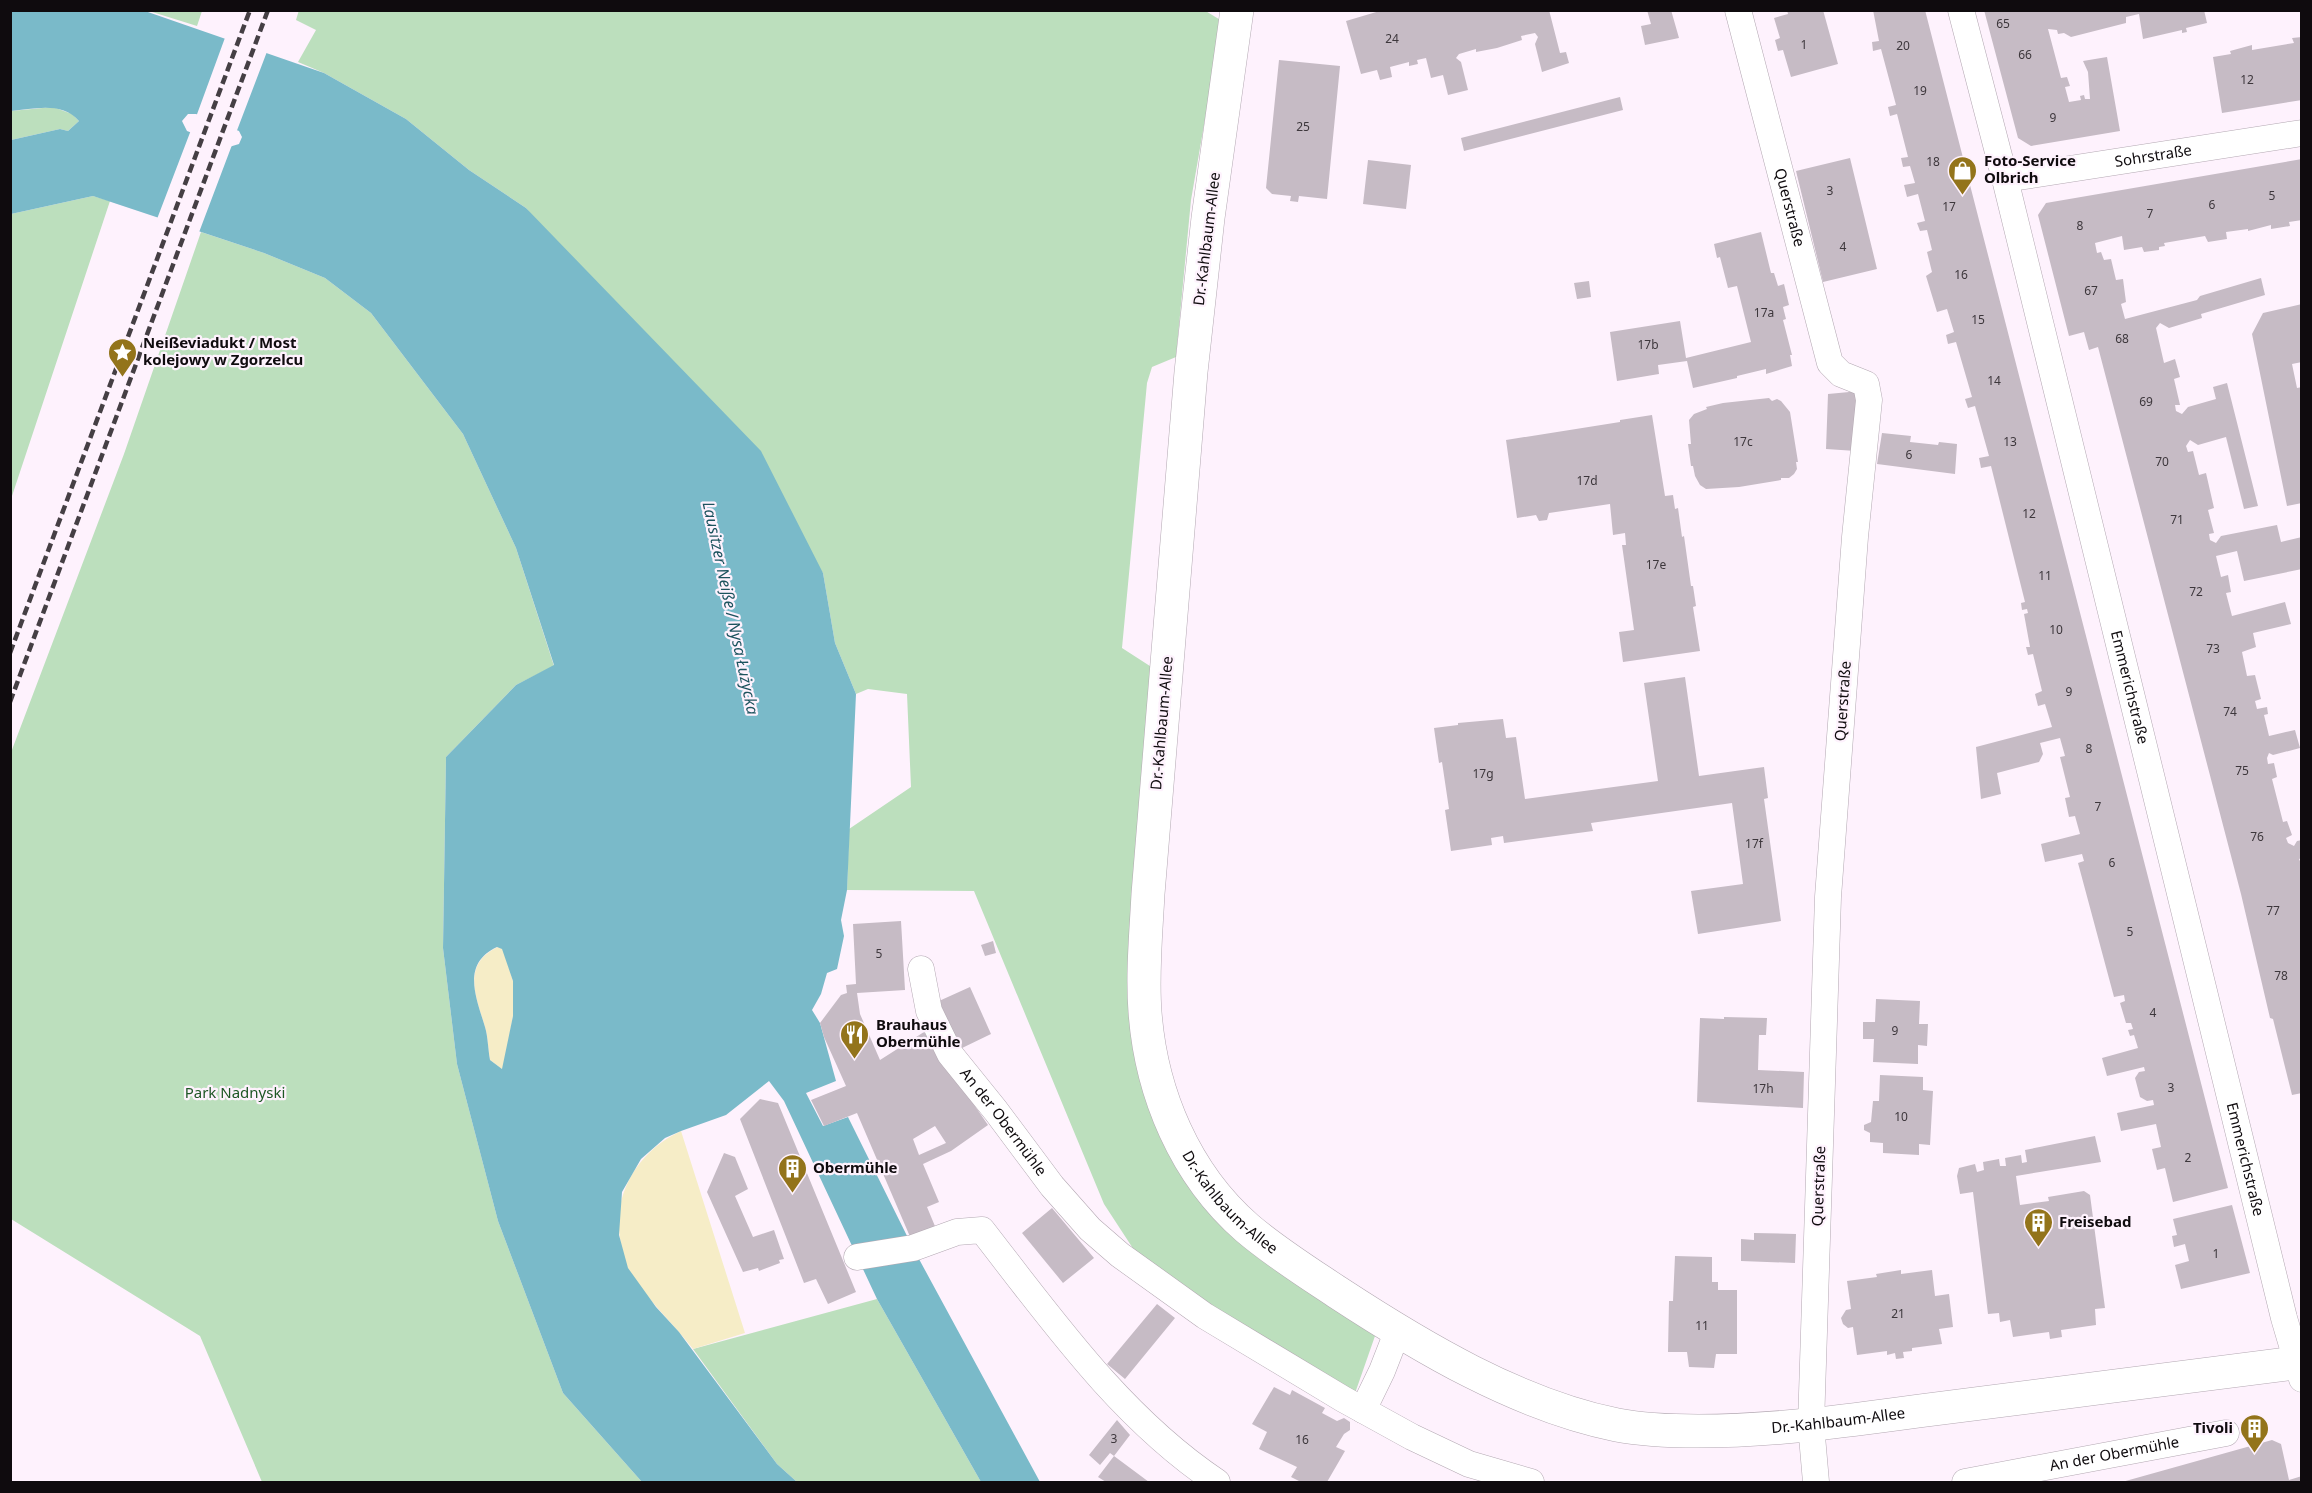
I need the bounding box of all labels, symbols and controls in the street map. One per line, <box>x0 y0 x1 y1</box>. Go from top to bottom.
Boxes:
house number: 65 <box>1996 15 2010 32</box>
house number: 24 <box>1385 30 1399 47</box>
house number: 1 <box>1801 36 1807 53</box>
house number: 20 <box>1896 37 1910 54</box>
house number: 66 <box>2018 46 2032 63</box>
house number: 12 <box>2240 71 2254 88</box>
house number: 19 <box>1913 82 1927 99</box>
house number: 9 <box>2050 109 2057 126</box>
house number: 25 <box>1296 118 1310 135</box>
street label: Sohrstraße <box>2113 139 2193 171</box>
place label: Foto-Service Olbrich <box>1984 150 2076 187</box>
house number: 18 <box>1926 153 1940 170</box>
shop icon: Foto-Service Olbrich <box>1947 154 1979 196</box>
street label: Querstraße <box>1771 166 1810 249</box>
street label: Dr.-Kahlbaum-Allee <box>1188 171 1224 307</box>
house number: 3 <box>1827 182 1834 199</box>
house number: 5 <box>2269 187 2276 204</box>
house number: 6 <box>2209 196 2216 213</box>
house number: 17 <box>1942 198 1956 215</box>
house number: 7 <box>2147 205 2154 222</box>
house number: 8 <box>2077 217 2084 234</box>
house number: 4 <box>1840 238 1847 255</box>
house number: 16 <box>1954 266 1968 283</box>
house number: 67 <box>2084 282 2098 299</box>
house number: 17a <box>1754 304 1774 321</box>
house number: 15 <box>1971 311 1985 328</box>
house number: 68 <box>2115 330 2129 347</box>
place label: Neißeviadukt / Most kolejowy w Zgorzelcu <box>143 332 303 369</box>
place icon: Neißeviadukt / Most kolejowy w Zgorzelcu <box>106 336 138 378</box>
house number: 17b <box>1637 336 1659 353</box>
house number: 14 <box>1987 372 2001 389</box>
house number: 69 <box>2139 393 2153 410</box>
house number: 17c <box>1733 433 1753 450</box>
house number: 13 <box>2003 433 2017 450</box>
house number: 6 <box>1906 446 1913 463</box>
house number: 70 <box>2155 453 2169 470</box>
house number: 17d <box>1576 472 1598 489</box>
water label: Lausitzer Neiße / Nysa Łużycka <box>698 499 764 717</box>
house number: 12 <box>2022 505 2036 522</box>
house number: 71 <box>2170 511 2184 528</box>
house number: 17e <box>1646 556 1666 573</box>
house number: 11 <box>2038 567 2052 584</box>
house number: 72 <box>2189 583 2203 600</box>
house number: 10 <box>2049 621 2063 638</box>
street label: Emmerichstraße <box>2107 628 2154 746</box>
house number: 73 <box>2206 640 2220 657</box>
street label: Dr.-Kahlbaum-Allee <box>1145 655 1177 791</box>
street label: Querstraße <box>1829 660 1855 742</box>
house number: 9 <box>2066 683 2073 700</box>
house number: 74 <box>2223 703 2237 720</box>
house number: 8 <box>2086 740 2093 757</box>
house number: 75 <box>2235 762 2249 779</box>
house number: 17g <box>1472 765 1494 782</box>
house number: 7 <box>2095 798 2102 815</box>
house number: 76 <box>2250 828 2264 845</box>
house number: 17f <box>1745 835 1764 852</box>
house number: 6 <box>2109 854 2116 871</box>
house number: 77 <box>2266 902 2280 919</box>
house number: 5 <box>2127 923 2134 940</box>
house number: 5 <box>876 945 883 962</box>
house number: 78 <box>2274 967 2288 984</box>
house number: 4 <box>2150 1004 2157 1021</box>
place label: Brauhaus Obermühle <box>876 1014 961 1051</box>
restaurant icon: Brauhaus Obermühle <box>839 1018 871 1060</box>
house number: 9 <box>1892 1022 1899 1039</box>
street label: An der Obermühle <box>956 1063 1052 1179</box>
house number: 3 <box>2168 1079 2175 1096</box>
house number: 17h <box>1752 1080 1774 1097</box>
park label: Park Nadnyski <box>185 1082 285 1102</box>
street label: Emmerichstraße <box>2223 1100 2270 1218</box>
house number: 10 <box>1894 1108 1908 1125</box>
street label: Querstraße <box>1807 1145 1829 1227</box>
street label: Dr.-Kahlbaum-Allee <box>1178 1146 1282 1258</box>
house number: 2 <box>2185 1149 2192 1166</box>
building icon: Obermühle <box>776 1152 808 1194</box>
place label: Obermühle <box>813 1157 898 1177</box>
building icon: Freisebad <box>2022 1206 2054 1248</box>
place label: Freisebad <box>2059 1211 2132 1231</box>
house number: 1 <box>2213 1245 2219 1262</box>
house number: 21 <box>1891 1305 1905 1322</box>
house number: 11 <box>1695 1317 1709 1334</box>
street label: Dr.-Kahlbaum-Allee <box>1770 1402 1906 1437</box>
building icon: Tivoli <box>2238 1412 2270 1454</box>
place label: Tivoli <box>2193 1417 2233 1437</box>
house number: 3 <box>1111 1430 1118 1447</box>
house number: 16 <box>1295 1431 1309 1448</box>
street label: An der Obermühle <box>2048 1431 2181 1475</box>

